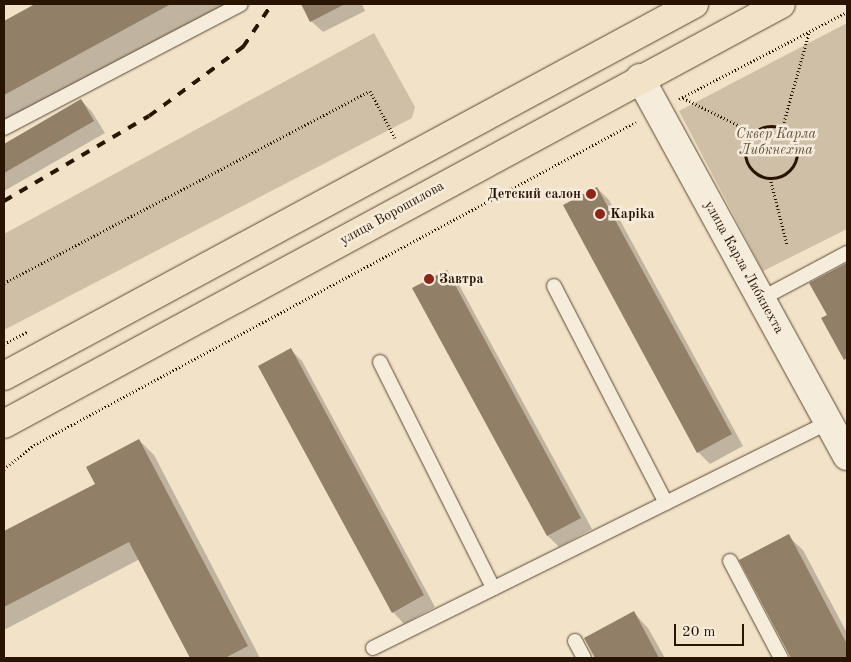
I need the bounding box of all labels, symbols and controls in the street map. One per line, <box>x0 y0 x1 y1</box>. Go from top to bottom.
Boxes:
park label: Сквер Карла Либкнехта <box>736 126 816 158</box>
street label: улица Ворошилова <box>337 177 447 249</box>
place label: Детский салон <box>487 186 581 202</box>
marker: Детский салон <box>585 188 597 200</box>
street label: улица Карла Либкнехта <box>700 198 788 336</box>
place label: Kapika <box>610 206 655 222</box>
marker: Kapika <box>594 208 606 220</box>
place label: Завтра <box>439 271 484 287</box>
marker: Завтра <box>423 273 435 285</box>
scale bar <box>676 614 746 646</box>
text: 20 m <box>682 625 716 640</box>

